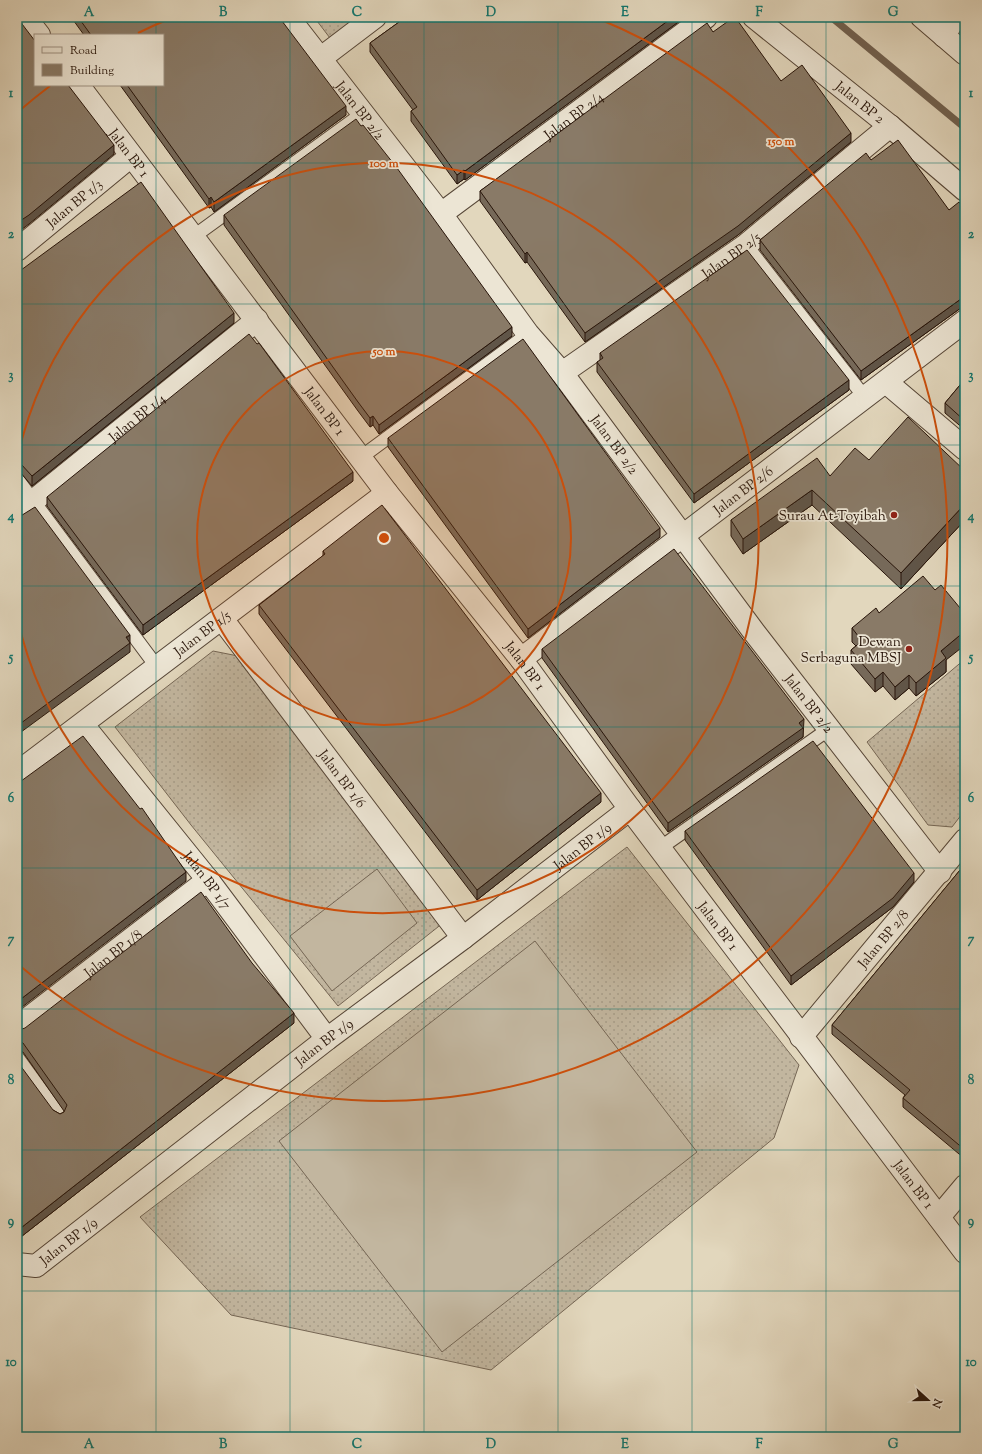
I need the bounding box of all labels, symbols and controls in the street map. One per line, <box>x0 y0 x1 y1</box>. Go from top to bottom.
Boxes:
text: A <box>84 4 95 22</box>
text: B <box>219 4 228 22</box>
text: C <box>352 4 362 22</box>
text: D <box>486 4 496 22</box>
text: E <box>621 4 629 22</box>
text: F <box>755 4 763 22</box>
text: G <box>888 4 899 22</box>
legend <box>34 34 164 86</box>
text: Road <box>70 42 97 60</box>
text: Building <box>70 62 114 80</box>
street label: Jalan BP 2/2 <box>329 77 388 145</box>
street label: Jalan BP 2 <box>829 77 888 130</box>
text: 1 <box>9 85 14 103</box>
text: 1 <box>969 85 974 103</box>
street label: Jalan BP 2/4 <box>540 88 609 147</box>
street label: Jalan BP 1 <box>102 125 153 183</box>
text: 150 m <box>766 133 795 151</box>
text: 100 m <box>368 155 399 173</box>
street label: Jalan BP 1/3 <box>42 175 108 234</box>
text: 2 <box>8 226 15 244</box>
text: 2 <box>968 226 975 244</box>
street label: Jalan BP 2/5 <box>698 229 766 285</box>
text: 50 m <box>372 343 396 361</box>
text: 3 <box>8 367 14 385</box>
text: 3 <box>968 367 974 385</box>
street label: Jalan BP 1 <box>298 383 349 441</box>
street label: Jalan BP 1/4 <box>105 390 171 448</box>
street label: Jalan BP 2/2 <box>584 411 642 480</box>
street label: Jalan BP 2/6 <box>709 462 778 521</box>
place label: Surau At-Toyibah <box>778 507 886 527</box>
text: 4 <box>7 508 15 526</box>
text: 4 <box>967 508 975 526</box>
marker: Surau At-Toyibah <box>889 510 899 520</box>
centre of rings <box>377 531 391 545</box>
street label: Jalan BP 1/5 <box>170 606 236 663</box>
place label: Dewan Serbaguna MBSJ <box>801 633 901 669</box>
street label: Jalan BP 1 <box>498 637 549 696</box>
marker: Dewan Serbaguna MBSJ <box>904 644 914 654</box>
text: 5 <box>8 649 14 667</box>
text: 5 <box>968 649 974 667</box>
street label: Jalan BP 2/2 <box>778 670 837 739</box>
street label: Jalan BP 1/6 <box>312 746 370 813</box>
text: 6 <box>8 790 15 808</box>
text: 6 <box>968 790 975 808</box>
street label: Jalan BP 1/9 <box>549 819 616 877</box>
street label: Jalan BP 1/7 <box>176 847 235 915</box>
street label: Jalan BP 1 <box>691 898 742 956</box>
street label: Jalan BP 2/8 <box>854 906 915 974</box>
street label: Jalan BP 1/8 <box>80 926 147 984</box>
text: 7 <box>8 931 15 949</box>
text: 7 <box>968 931 975 949</box>
street label: Jalan BP 1/9 <box>291 1015 358 1073</box>
text: 8 <box>8 1072 15 1090</box>
text: 8 <box>968 1072 975 1090</box>
street label: Jalan BP 1 <box>886 1156 937 1214</box>
text: 9 <box>8 1213 15 1231</box>
street label: Jalan BP 1/9 <box>36 1213 103 1272</box>
text: 9 <box>968 1213 975 1231</box>
text: 10 <box>5 1354 17 1372</box>
text: 10 <box>965 1354 977 1372</box>
north arrow <box>908 1380 948 1420</box>
text: N <box>927 1395 946 1410</box>
text: A <box>84 1436 95 1454</box>
text: B <box>219 1436 228 1454</box>
text: C <box>352 1436 362 1454</box>
text: D <box>486 1436 496 1454</box>
text: E <box>621 1436 629 1454</box>
text: F <box>755 1436 763 1454</box>
text: G <box>888 1436 899 1454</box>

